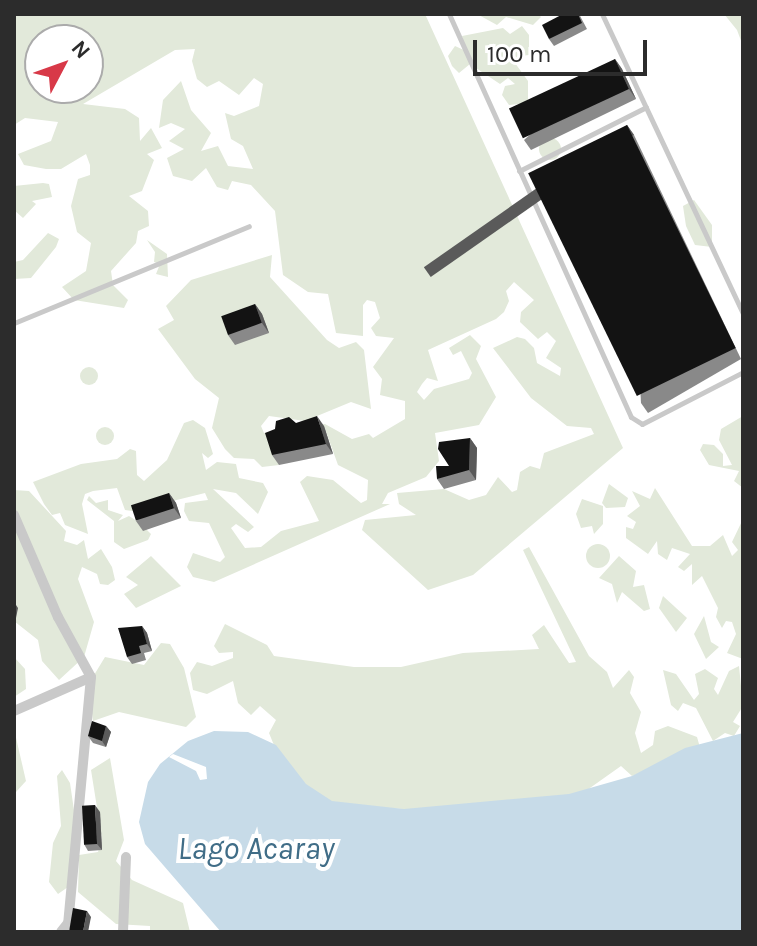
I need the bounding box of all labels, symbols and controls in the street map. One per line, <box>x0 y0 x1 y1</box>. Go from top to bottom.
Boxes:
north arrow <box>24 24 104 104</box>
scale bar <box>477 24 651 74</box>
text: N <box>66 35 96 64</box>
text: 100 m <box>487 40 552 68</box>
water label: Lago Acaray <box>178 830 334 868</box>

